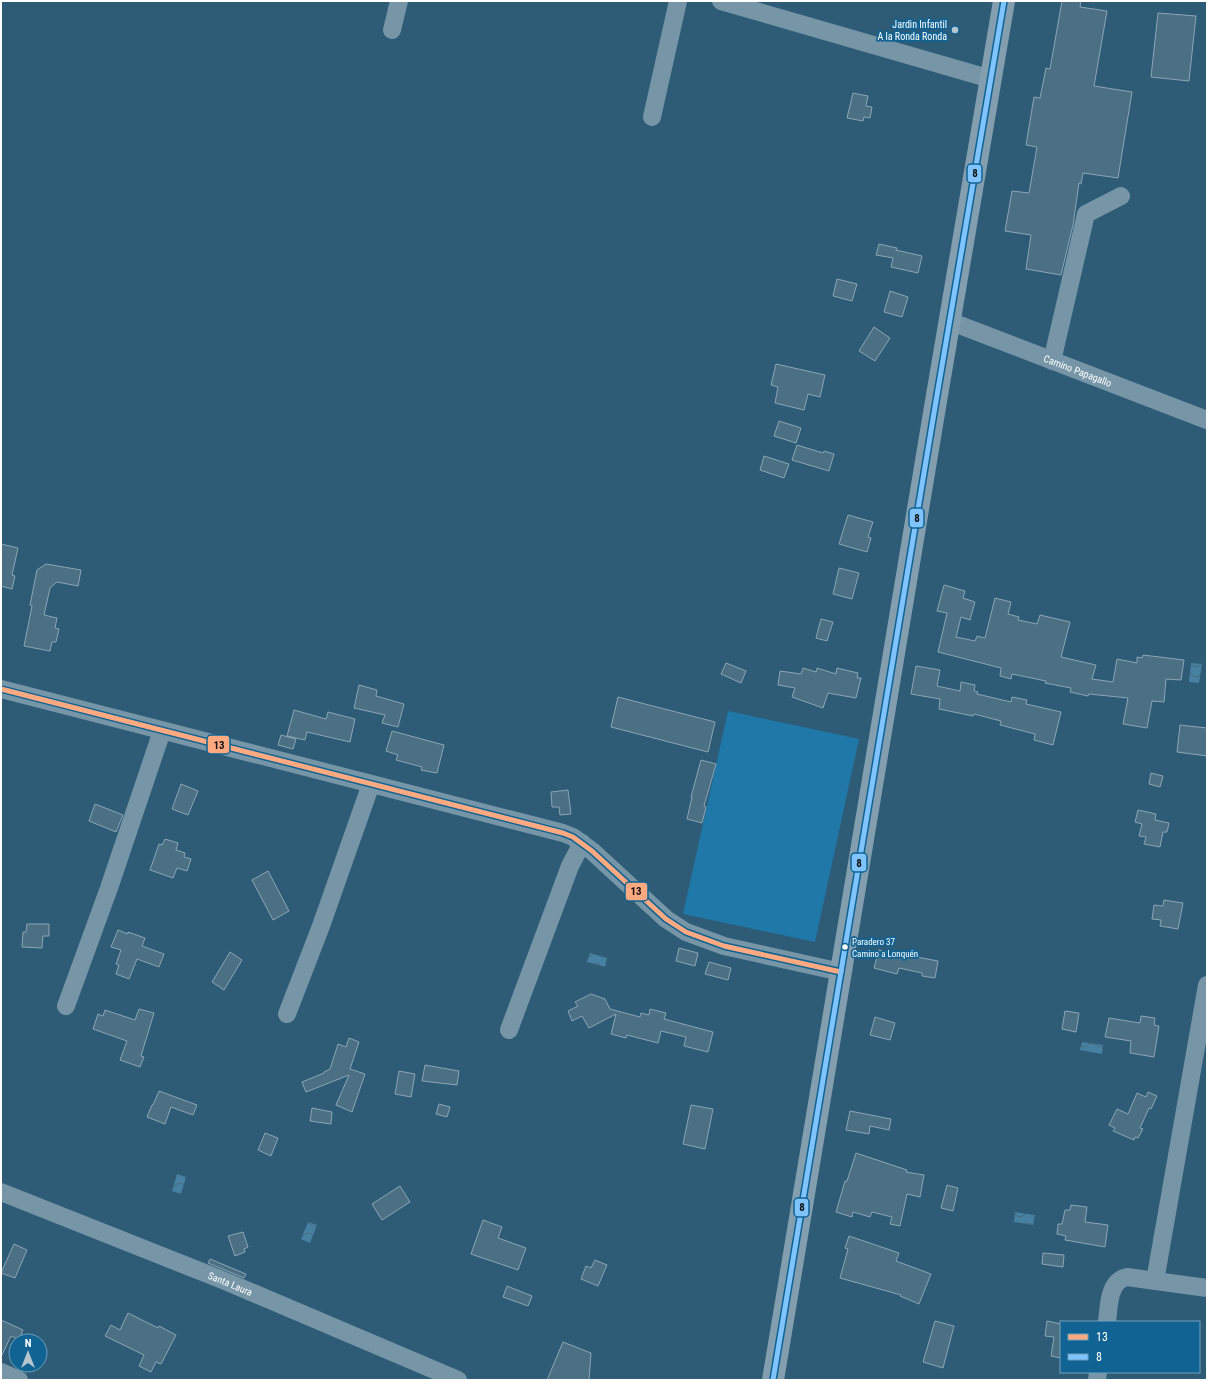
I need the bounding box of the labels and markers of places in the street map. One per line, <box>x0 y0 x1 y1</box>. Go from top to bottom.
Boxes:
place label: Jardin Infantil A la Ronda Ronda <box>877 19 947 42</box>
marker: Jardin Infantil A la Ronda Ronda <box>950 25 960 35</box>
place label: Paradero 37 Camino a Lonquén <box>852 937 918 959</box>
marker: Paradero 37 Camino a Lonquén <box>840 942 850 952</box>

